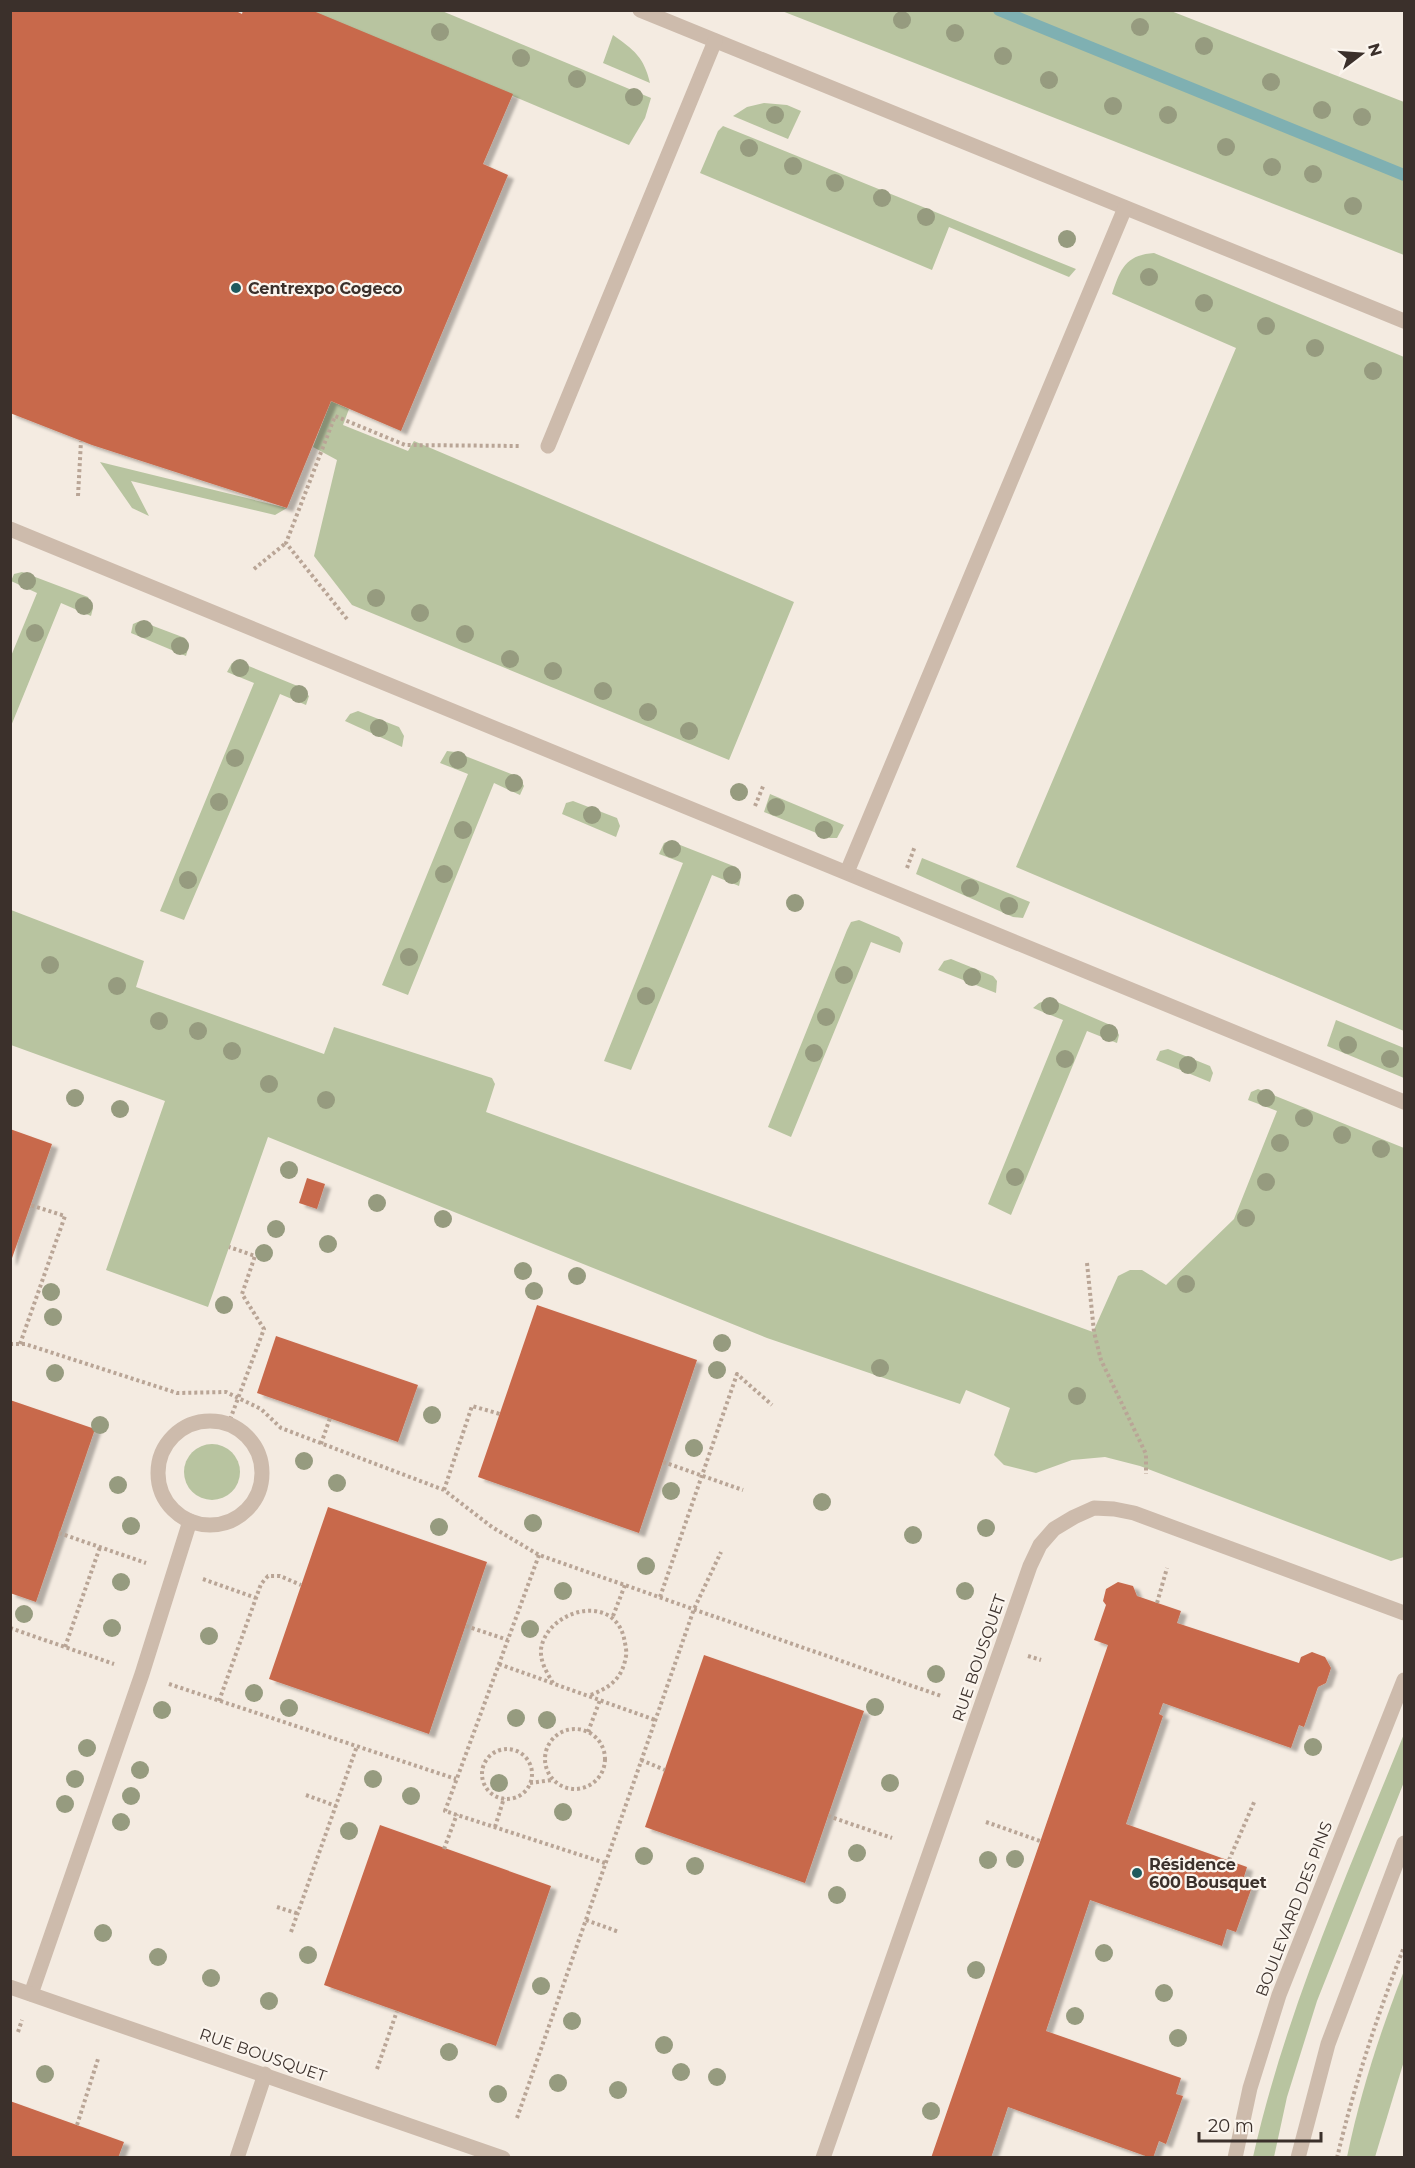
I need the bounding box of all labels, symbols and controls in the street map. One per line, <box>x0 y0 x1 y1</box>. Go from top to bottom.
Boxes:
north arrow <box>1331 24 1391 84</box>
text: N <box>1364 41 1386 59</box>
place label: Centrexpo Cogeco <box>248 279 402 298</box>
marker: Centrexpo Cogeco <box>229 281 243 295</box>
street label: RUE BOUSQUET <box>948 1591 1010 1724</box>
street label: BOULEVARD DES PINS <box>1252 1819 1336 1999</box>
place label: Résidence 600 Bousquet <box>1149 1855 1267 1892</box>
marker: Résidence 600 Bousquet <box>1130 1866 1144 1880</box>
street label: RUE BOUSQUET <box>197 2024 330 2086</box>
scale bar <box>1199 2105 1320 2143</box>
text: 20 m <box>1208 2115 1254 2137</box>

